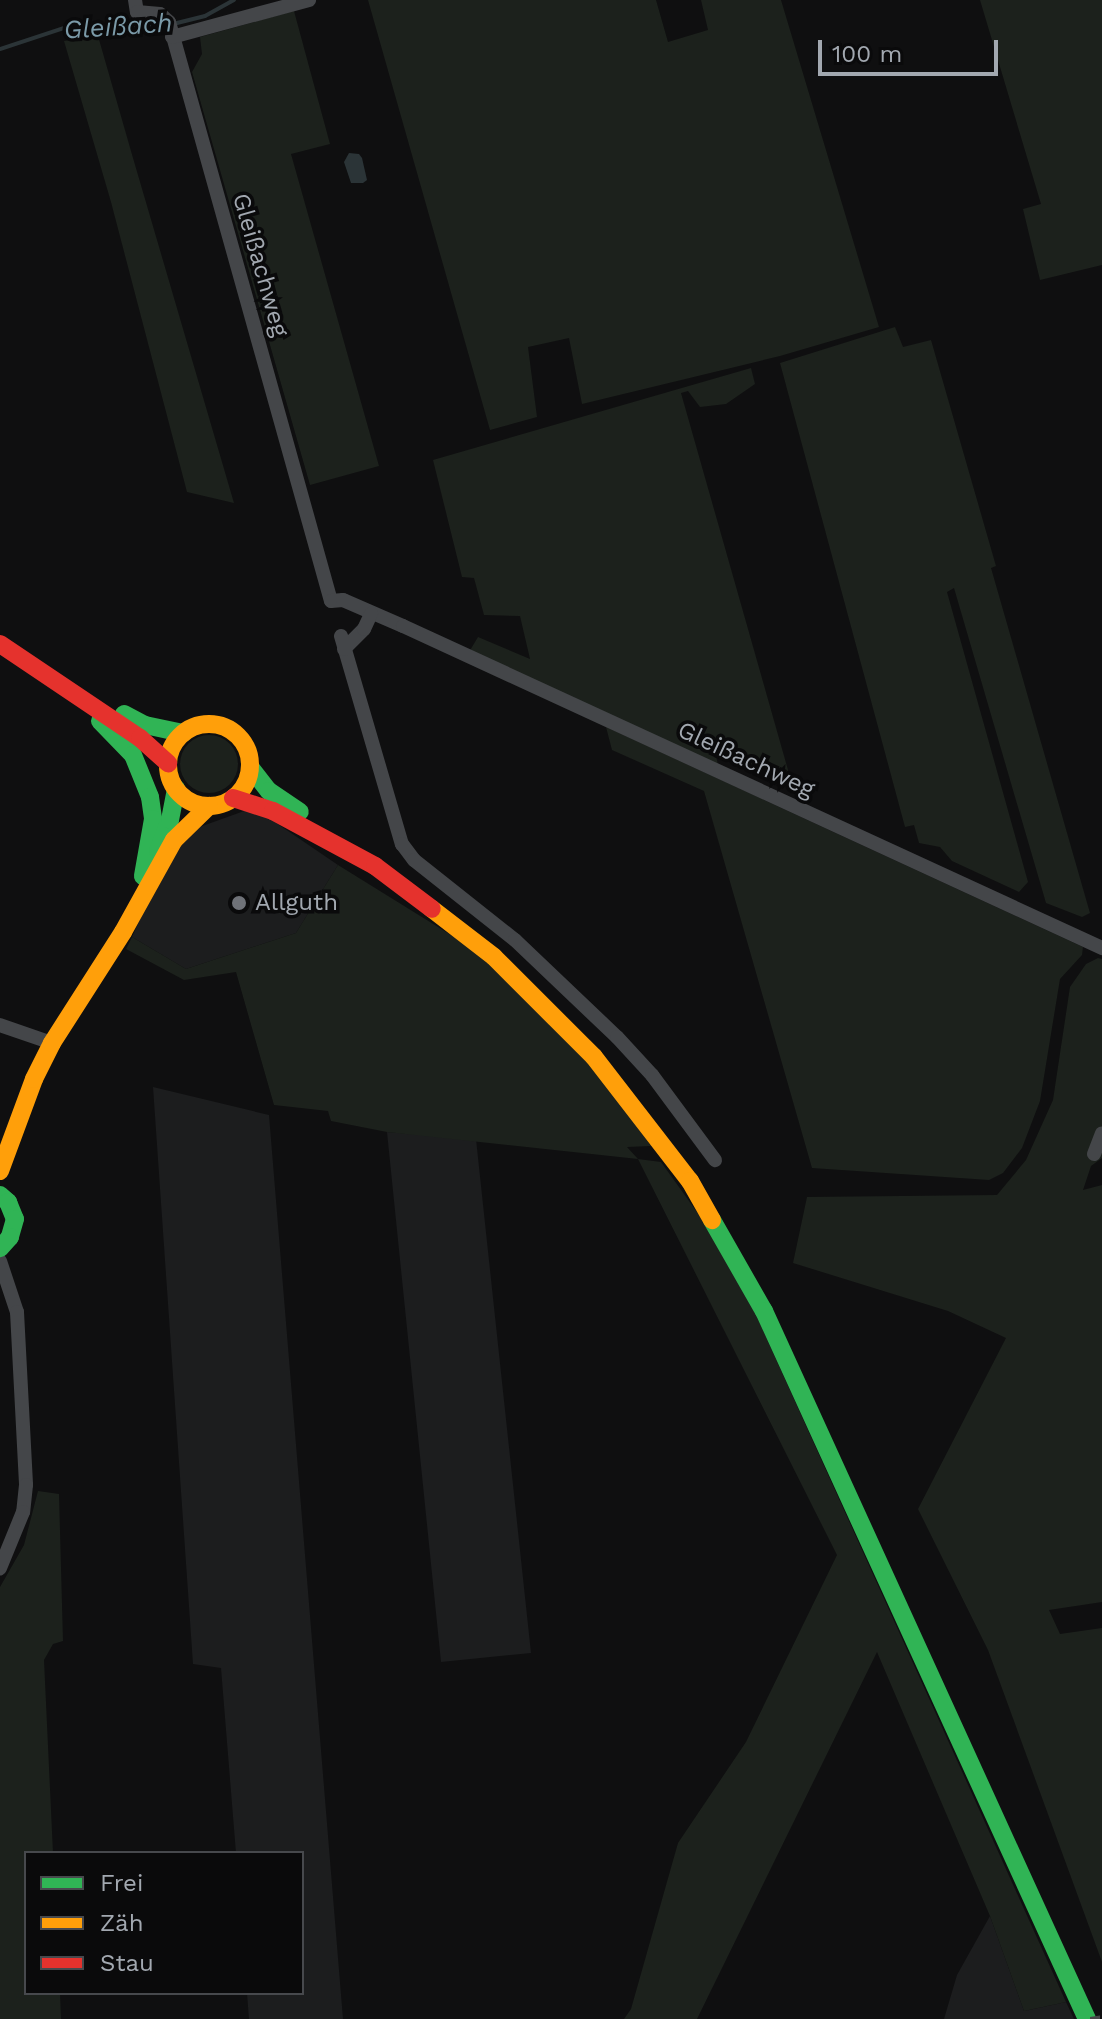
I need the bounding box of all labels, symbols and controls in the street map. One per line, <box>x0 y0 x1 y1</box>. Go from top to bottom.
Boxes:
water label: Gleißach <box>63 8 173 46</box>
scale bar <box>822 24 1002 74</box>
text: 100 m <box>832 40 902 68</box>
street label: Gleißachweg <box>226 190 294 340</box>
street label: Gleißachweg <box>673 716 819 804</box>
place label: Allguth <box>255 889 338 917</box>
marker: Allguth <box>230 894 248 912</box>
legend <box>24 1851 304 1995</box>
text: Frei <box>100 1869 143 1897</box>
text: Zäh <box>100 1909 144 1937</box>
text: Stau <box>100 1949 154 1977</box>

